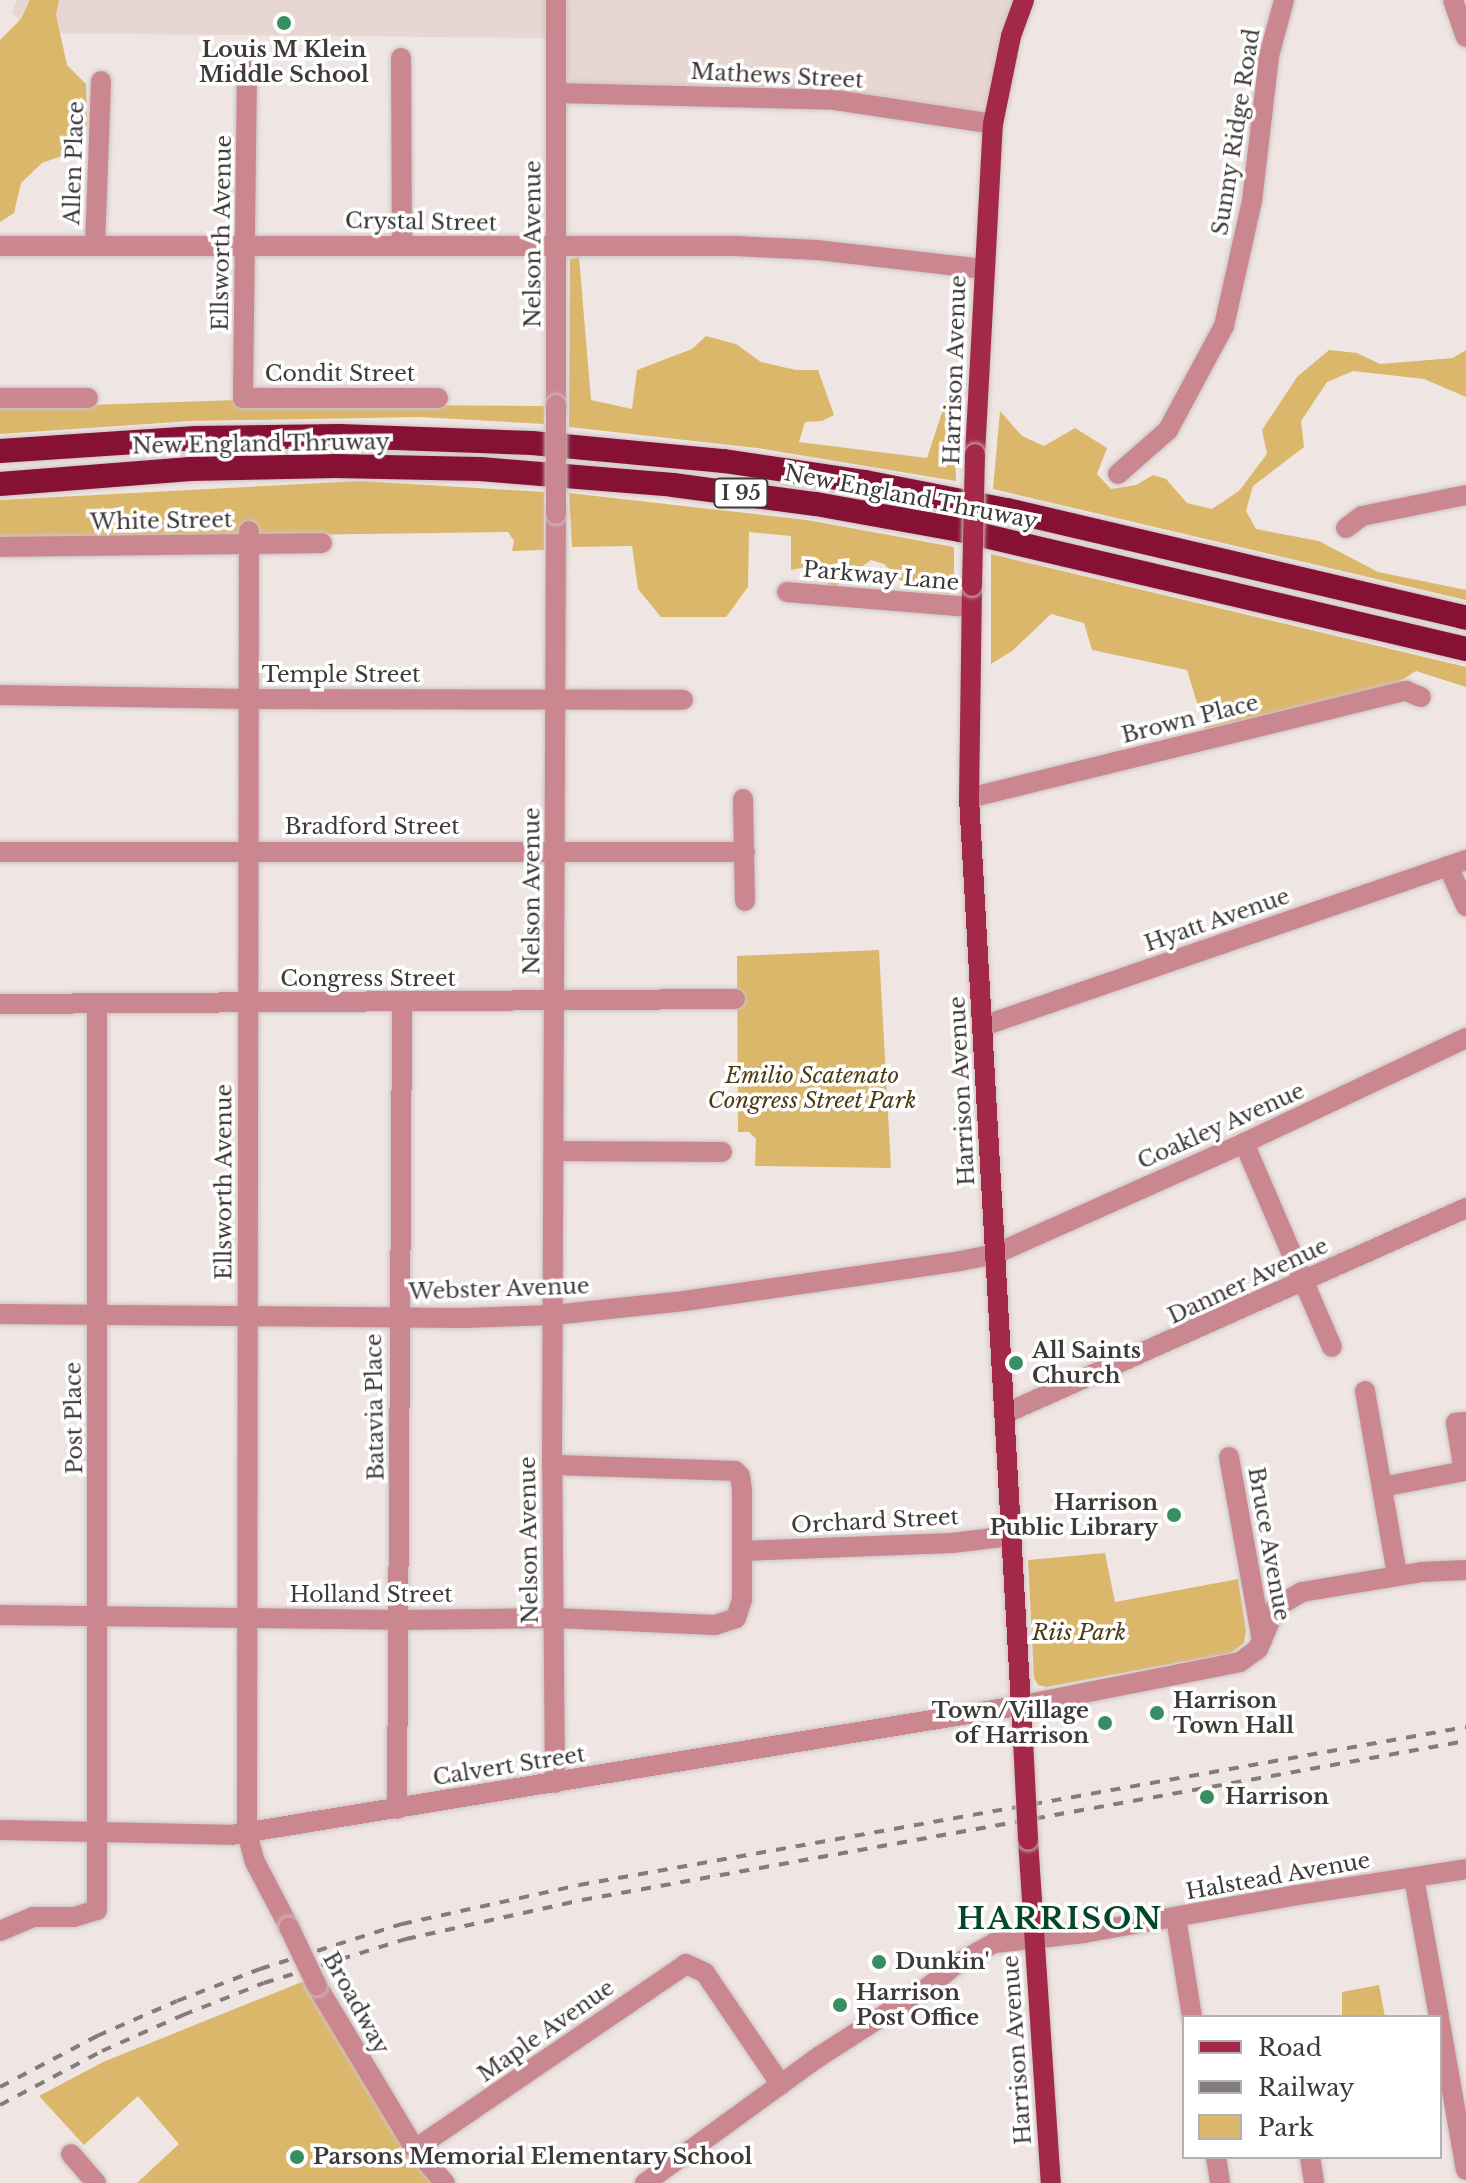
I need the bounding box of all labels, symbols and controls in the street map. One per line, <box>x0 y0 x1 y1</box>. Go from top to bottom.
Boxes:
marker: Louis M Klein Middle School <box>275 14 293 32</box>
street label: Sunny Ridge Road <box>1207 27 1265 237</box>
place label: Louis M Klein Middle School <box>199 36 369 88</box>
street label: Mathews Street <box>690 58 864 94</box>
street label: Allen Place <box>59 100 89 226</box>
street label: Ellsworth Avenue <box>207 134 237 332</box>
street label: Nelson Avenue <box>520 160 546 328</box>
street label: Crystal Street <box>345 207 497 237</box>
street label: Harrison Avenue <box>938 274 972 466</box>
street label: Condit Street <box>265 361 415 387</box>
street label: New England Thruway <box>131 429 391 459</box>
street label: New England Thruway <box>781 459 1041 535</box>
road number: I 95 <box>713 477 769 509</box>
street label: White Street <box>90 507 232 535</box>
street label: Parkway Lane <box>801 556 961 596</box>
street label: Temple Street <box>262 662 420 688</box>
street label: Brown Place <box>1119 689 1261 749</box>
street label: Nelson Avenue <box>519 807 545 975</box>
street label: Bradford Street <box>284 814 460 840</box>
street label: Hyatt Avenue <box>1141 883 1293 957</box>
street label: Congress Street <box>280 966 456 992</box>
street label: Harrison Avenue <box>944 995 980 1187</box>
park label: Emilio Scatenato Congress Street Park <box>708 1062 916 1114</box>
street label: Coakley Avenue <box>1133 1077 1309 1175</box>
street label: Ellsworth Avenue <box>211 1084 237 1280</box>
street label: Danner Avenue <box>1163 1232 1333 1330</box>
street label: Webster Avenue <box>407 1273 591 1305</box>
street label: Batavia Place <box>361 1333 389 1481</box>
place label: All Saints Church <box>1032 1337 1141 1388</box>
marker: All Saints Church <box>1007 1354 1025 1372</box>
street label: Post Place <box>60 1362 88 1474</box>
street label: Nelson Avenue <box>514 1455 544 1625</box>
street label: Bruce Avenue <box>1242 1465 1296 1623</box>
place label: Harrison Public Library <box>990 1489 1158 1540</box>
street label: Orchard Street <box>791 1503 959 1539</box>
marker: Harrison Public Library <box>1165 1506 1183 1524</box>
street label: Holland Street <box>289 1582 453 1608</box>
park label: Riis Park <box>1032 1620 1126 1646</box>
place label: Harrison Town Hall <box>1173 1687 1294 1738</box>
place label: Town/Village of Harrison <box>932 1697 1089 1748</box>
marker: Harrison Town Hall <box>1148 1704 1166 1722</box>
marker: Town/Village of Harrison <box>1096 1714 1114 1732</box>
street label: Calvert Street <box>431 1741 587 1791</box>
place label: Harrison <box>1225 1784 1329 1810</box>
marker: Harrison <box>1196 1786 1218 1808</box>
street label: Halstead Avenue <box>1183 1847 1373 1905</box>
district label: HARRISON <box>957 1901 1163 1937</box>
street label: Broadway <box>317 1947 395 2059</box>
place label: Dunkin' <box>895 1949 989 1975</box>
marker: Dunkin' <box>870 1953 888 1971</box>
street label: Harrison Avenue <box>997 1954 1037 2146</box>
street label: Maple Avenue <box>473 1974 619 2088</box>
place label: Harrison Post Office <box>856 1979 979 2030</box>
marker: Harrison Post Office <box>831 1996 849 2014</box>
legend <box>1182 2015 1442 2159</box>
text: Road <box>1258 2033 1322 2062</box>
text: Railway <box>1258 2073 1354 2102</box>
text: Park <box>1258 2113 1314 2142</box>
place label: Parsons Memorial Elementary School <box>313 2144 753 2170</box>
marker: Parsons Memorial Elementary School <box>288 2148 306 2166</box>

